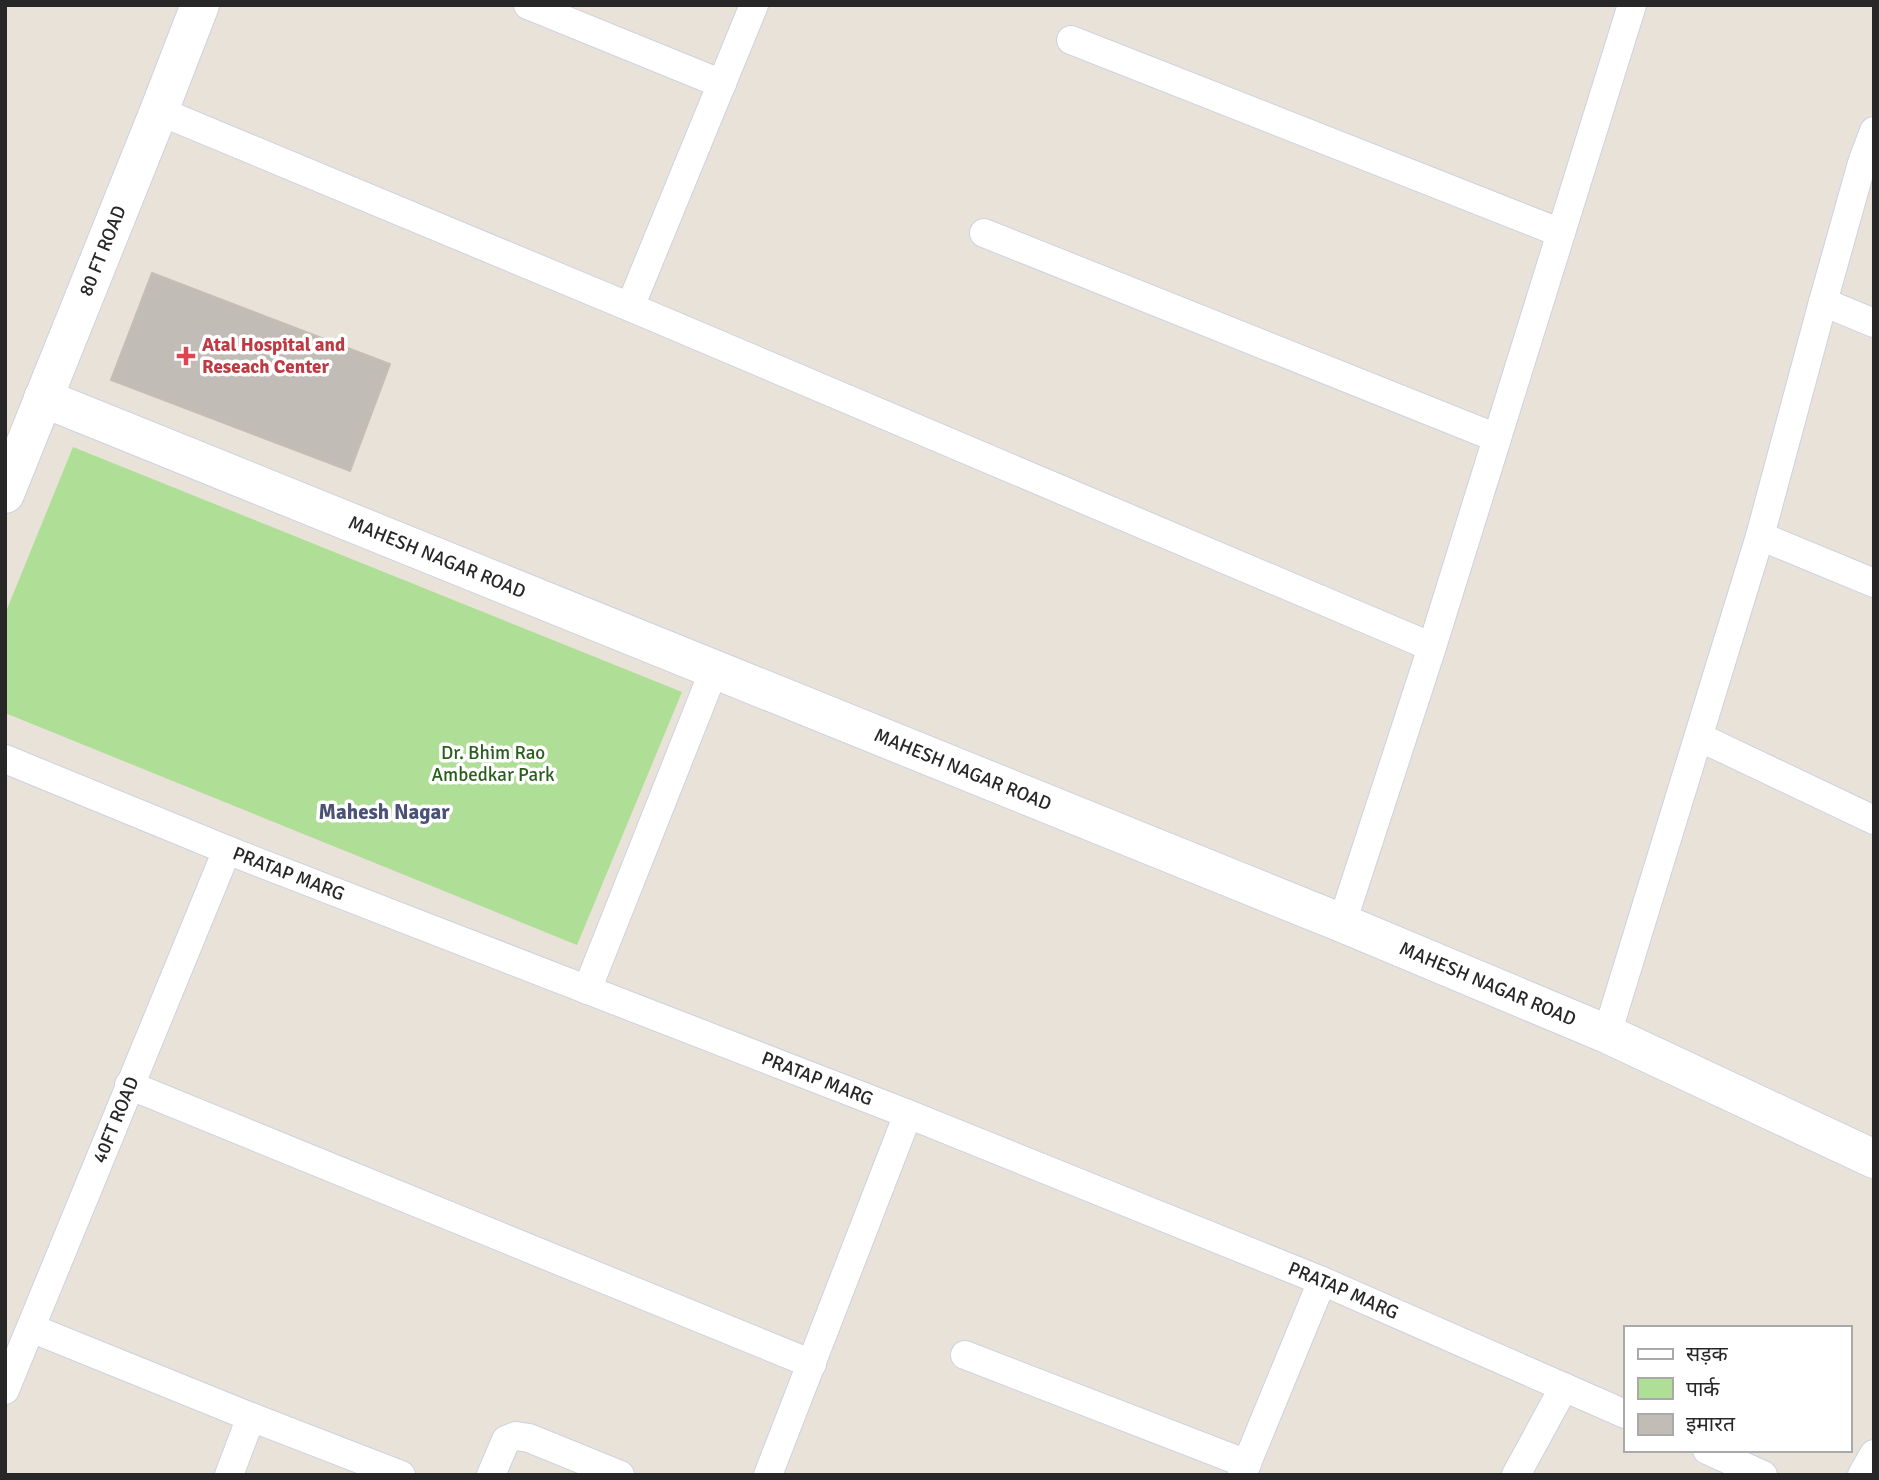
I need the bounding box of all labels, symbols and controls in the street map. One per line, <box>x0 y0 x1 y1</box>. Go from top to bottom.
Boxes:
street label: 80 FT ROAD <box>74 202 132 300</box>
place label: Atal Hospital and Reseach Center <box>202 333 345 379</box>
marker: Atal Hospital and Reseach Center <box>176 346 196 366</box>
street label: MAHESH NAGAR ROAD <box>345 511 529 604</box>
street label: MAHESH NAGAR ROAD <box>871 723 1055 816</box>
park label: Dr. Bhim Rao Ambedkar Park <box>431 741 555 787</box>
district label: Mahesh Nagar <box>318 799 450 825</box>
street label: PRATAP MARG <box>229 841 348 906</box>
street label: MAHESH NAGAR ROAD <box>1396 936 1580 1032</box>
street label: PRATAP MARG <box>758 1046 877 1111</box>
street label: 40FT ROAD <box>88 1073 144 1167</box>
street label: PRATAP MARG <box>1284 1257 1402 1325</box>
legend <box>1624 1326 1851 1452</box>
text: सड़क <box>1686 1341 1728 1367</box>
text: पार्क <box>1686 1376 1720 1402</box>
text: इमारत <box>1686 1411 1736 1437</box>

